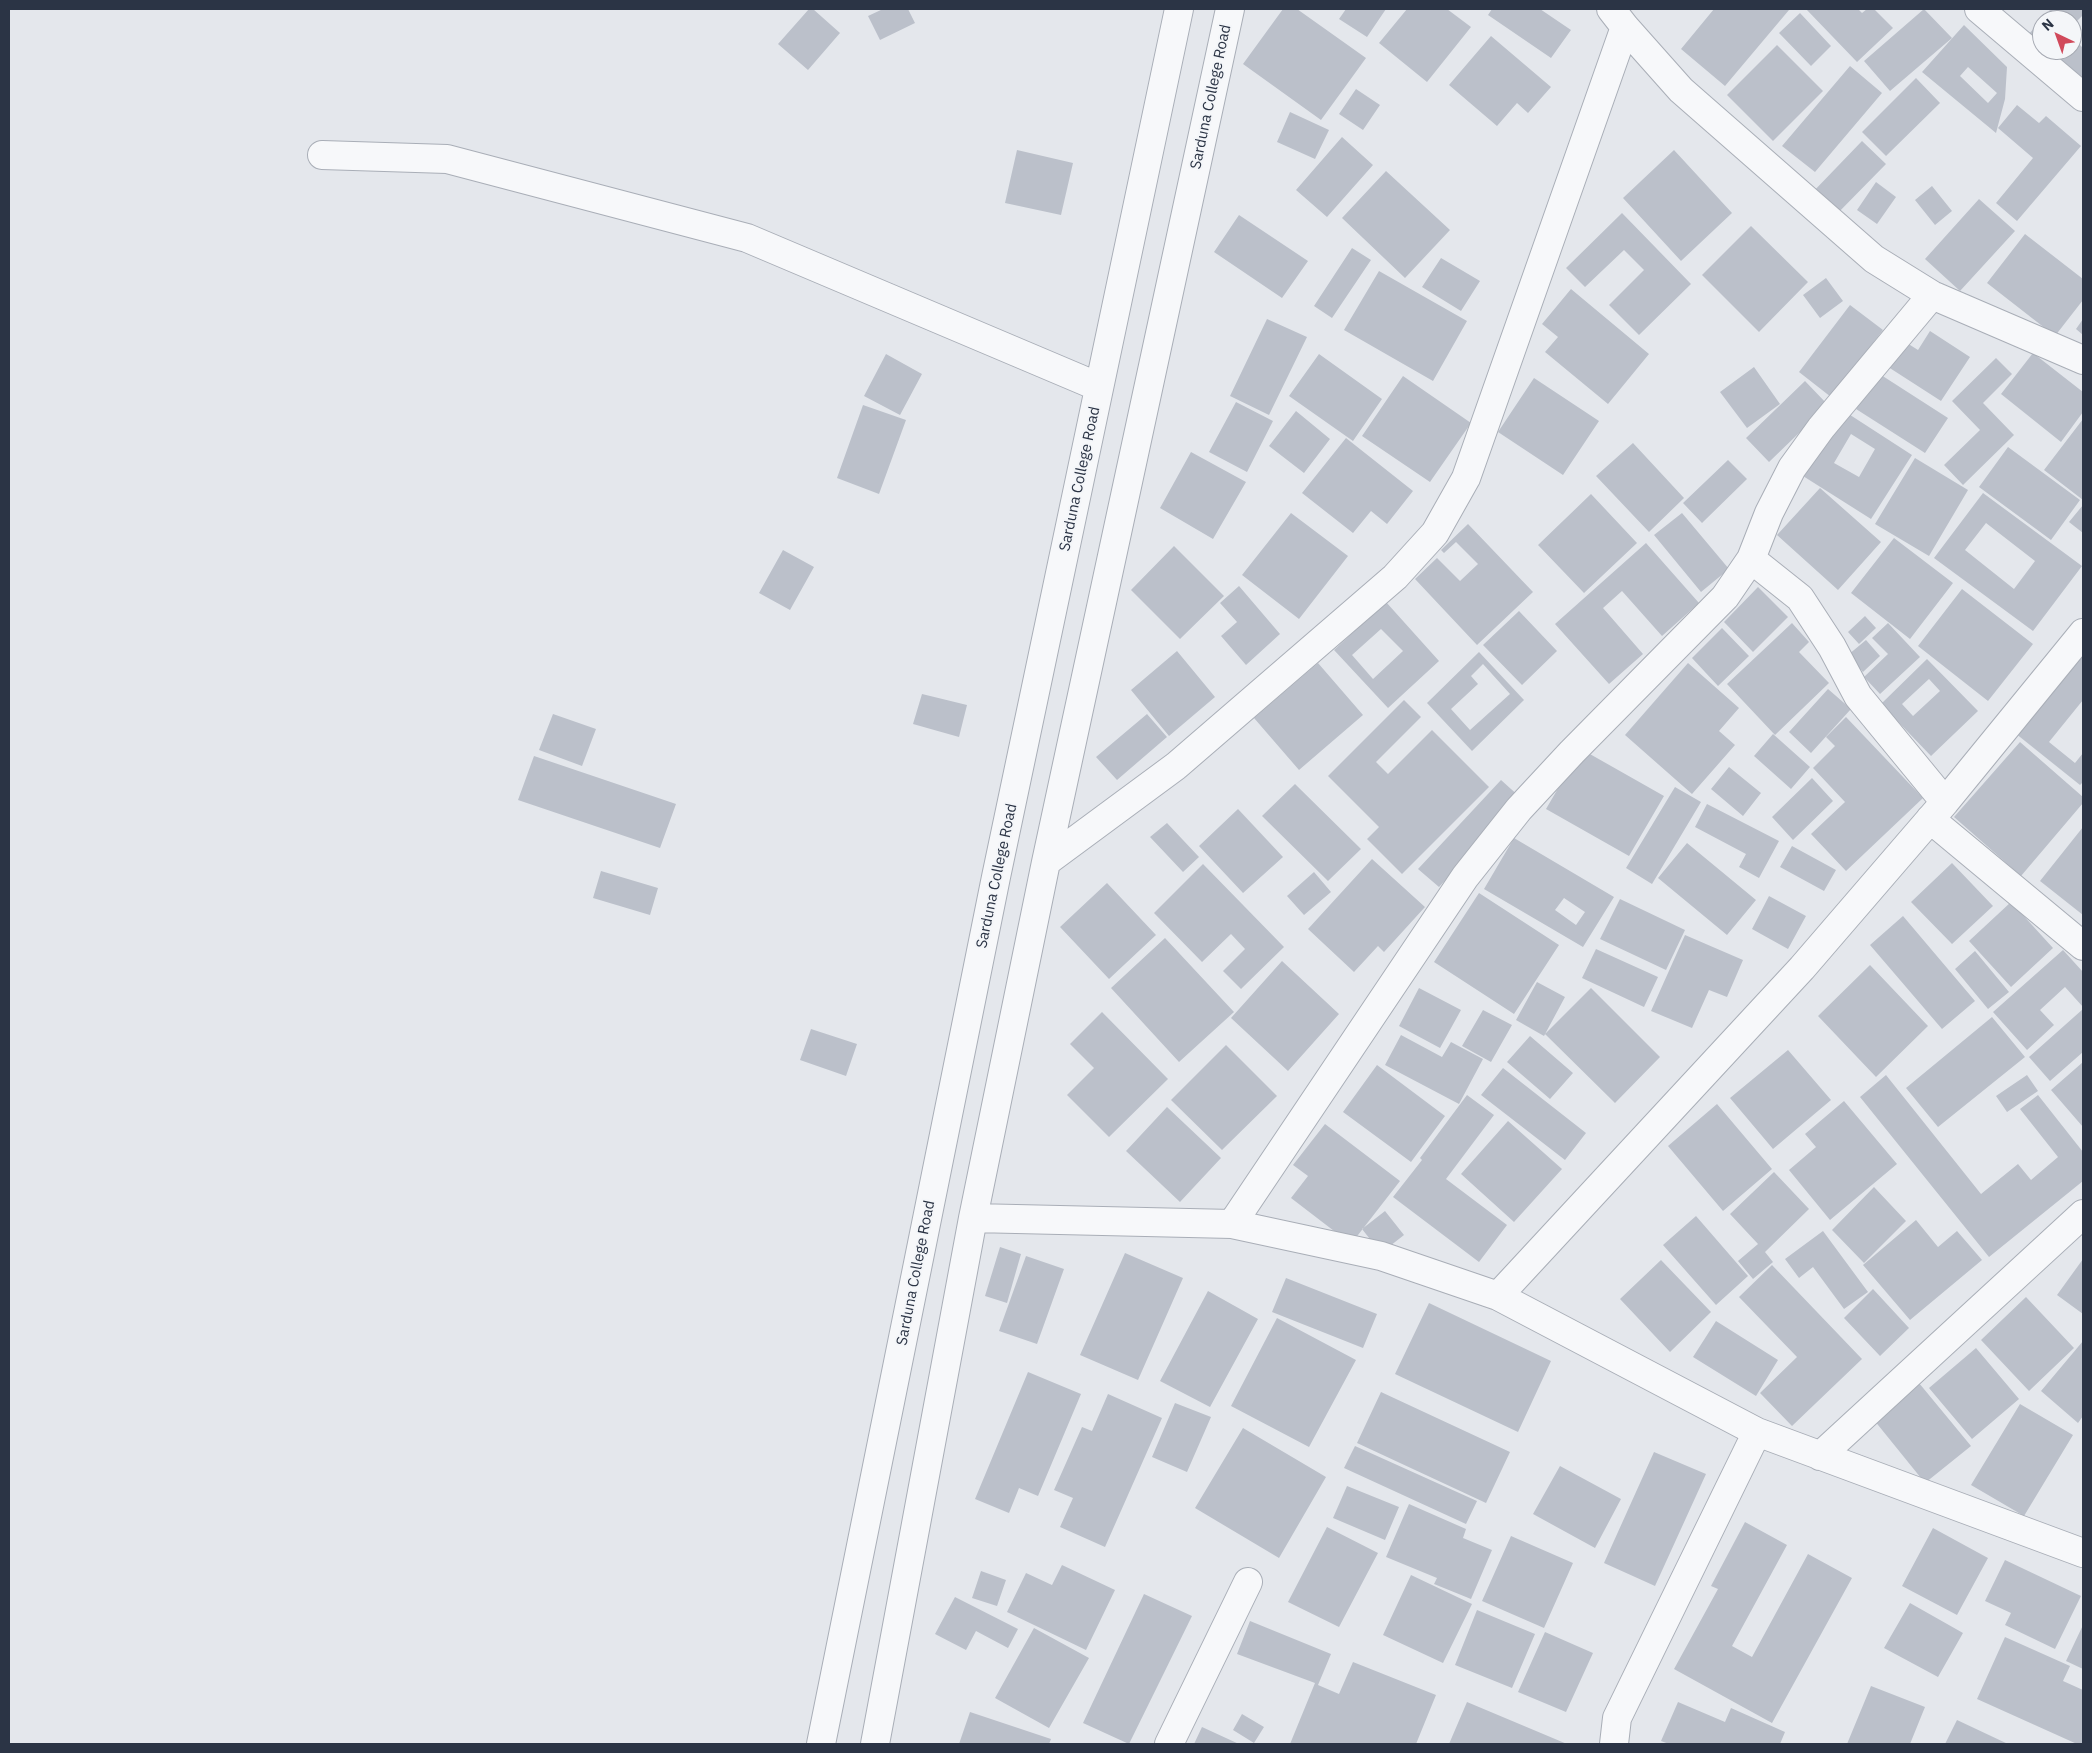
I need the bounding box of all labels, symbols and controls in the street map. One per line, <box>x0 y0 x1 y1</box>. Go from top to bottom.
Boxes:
north arrow <box>2032 10 2082 60</box>
text: N <box>2038 15 2057 35</box>
street label: Sarduna College Road <box>1187 23 1235 171</box>
street label: Sarduna College Road <box>1056 405 1104 553</box>
street label: Sarduna College Road <box>973 802 1021 950</box>
street label: Sarduna College Road <box>893 1199 939 1347</box>

